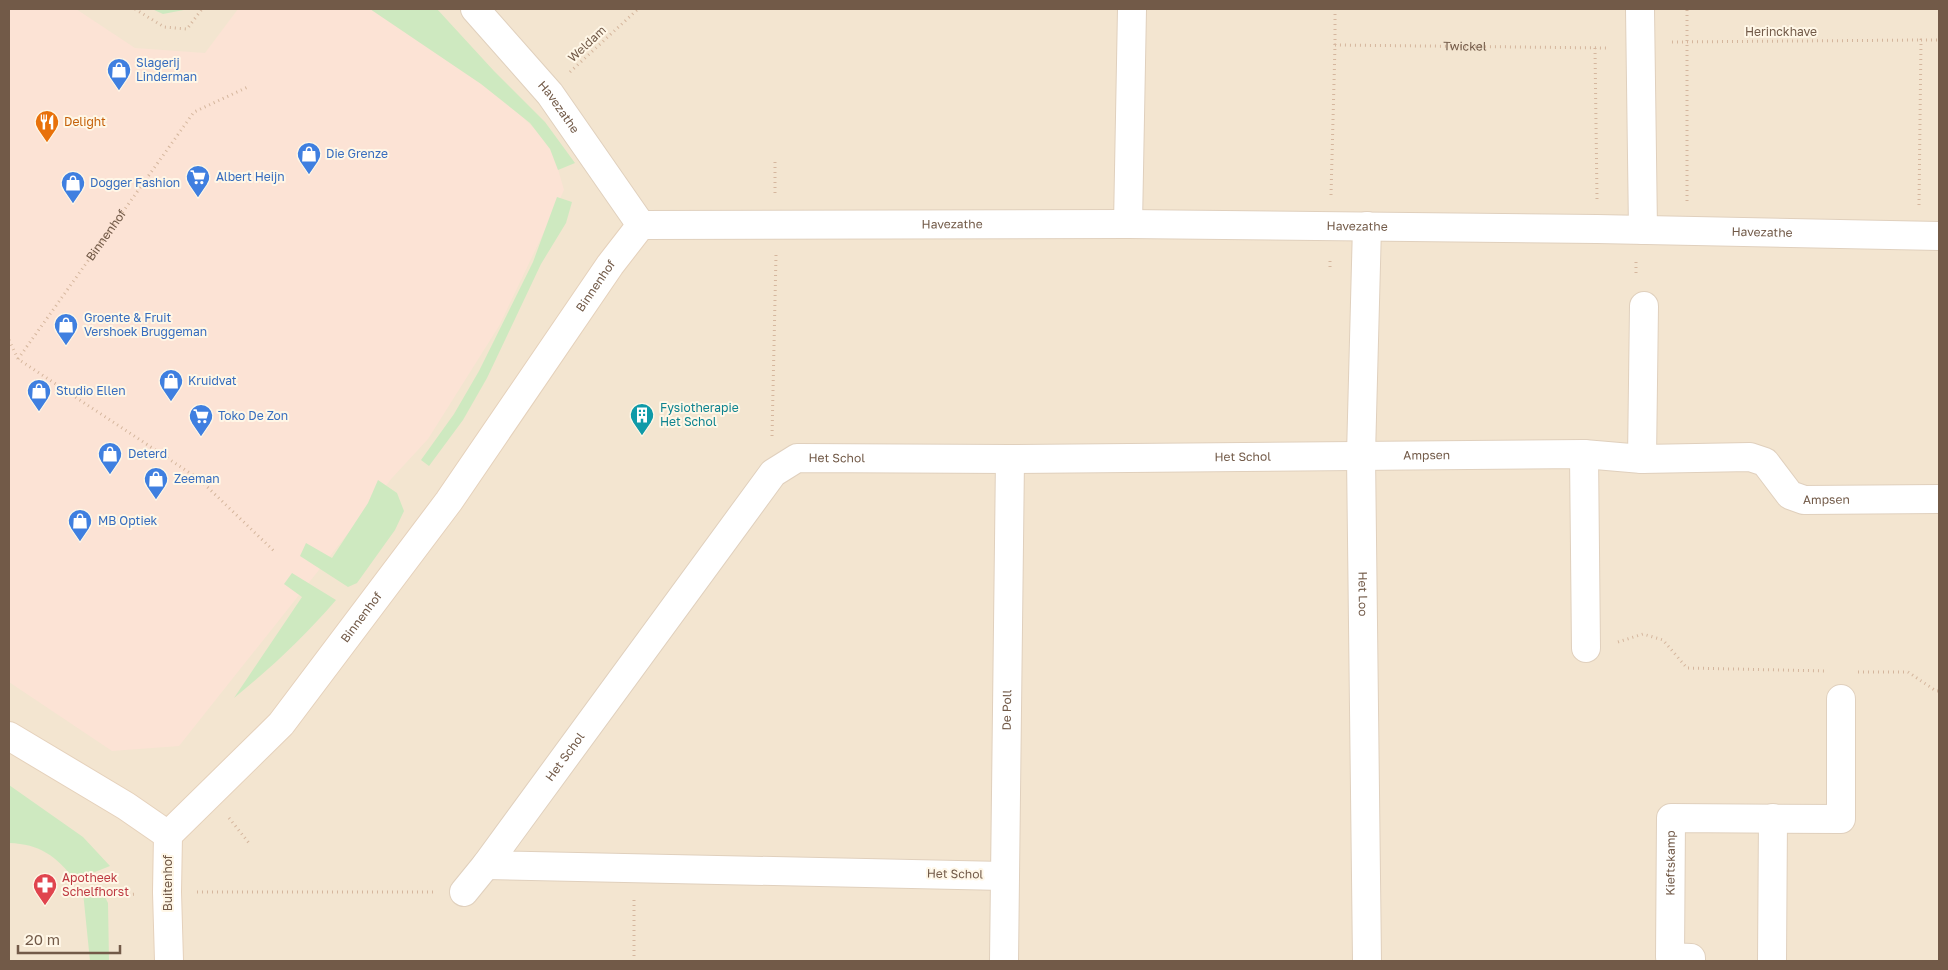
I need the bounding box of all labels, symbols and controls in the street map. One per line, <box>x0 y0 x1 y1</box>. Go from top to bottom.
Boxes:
street label: Weldam <box>565 22 609 65</box>
street label: Herinckhave <box>1745 24 1817 39</box>
street label: Twickel <box>1443 38 1487 54</box>
place label: Slagerij Linderman <box>136 55 197 84</box>
shop icon: Slagerij Linderman <box>106 57 132 91</box>
street label: Havezathe <box>535 78 583 136</box>
restaurant icon: Delight <box>34 109 60 143</box>
place label: Delight <box>64 114 106 129</box>
shop icon: Die Grenze <box>296 141 322 175</box>
place label: Die Grenze <box>326 146 388 161</box>
supermarket icon: Albert Heijn <box>185 164 211 198</box>
place label: Albert Heijn <box>216 169 285 184</box>
shop icon: Dogger Fashion <box>60 170 86 204</box>
place label: Dogger Fashion <box>90 175 180 190</box>
street label: Binnenhof <box>82 206 129 263</box>
street label: Havezathe <box>922 216 983 231</box>
street label: Havezathe <box>1327 218 1388 234</box>
street label: Havezathe <box>1731 224 1793 240</box>
street label: Binnenhof <box>572 256 619 314</box>
place label: Groente & Fruit Vershoek Bruggeman <box>84 310 207 339</box>
shop icon: Groente & Fruit Vershoek Bruggeman <box>53 312 79 346</box>
shop icon: Kruidvat <box>158 368 184 402</box>
place label: Kruidvat <box>188 373 237 388</box>
shop icon: Studio Ellen <box>26 378 52 412</box>
place label: Studio Ellen <box>56 383 126 398</box>
place label: Fysiotherapie Het Schol <box>660 400 739 429</box>
building icon: Fysiotherapie Het Schol <box>629 402 655 436</box>
supermarket icon: Toko De Zon <box>188 403 214 437</box>
place label: Toko De Zon <box>218 408 288 423</box>
shop icon: Deterd <box>97 441 123 475</box>
place label: Deterd <box>128 446 167 461</box>
street label: Ampsen <box>1403 447 1450 463</box>
street label: Het Schol <box>1214 449 1271 464</box>
street label: Het Schol <box>808 450 865 465</box>
shop icon: Zeeman <box>143 466 169 500</box>
place label: Zeeman <box>174 471 220 486</box>
street label: Ampsen <box>1803 492 1850 507</box>
shop icon: MB Optiek <box>67 508 93 542</box>
place label: MB Optiek <box>98 513 158 528</box>
street label: Het Loo <box>1355 571 1371 617</box>
street label: Binnenhof <box>337 588 385 645</box>
street label: De Poll <box>999 689 1014 731</box>
street label: Het Schol <box>542 729 588 784</box>
street label: Kieftskamp <box>1662 830 1678 896</box>
street label: Buitenhof <box>160 854 175 911</box>
street label: Het Schol <box>927 866 984 881</box>
place label: Apotheek Schelfhorst <box>62 870 129 899</box>
pharmacy icon: Apotheek Schelfhorst <box>32 872 58 906</box>
scale bar <box>18 922 120 954</box>
text: 20 m <box>25 930 60 948</box>

